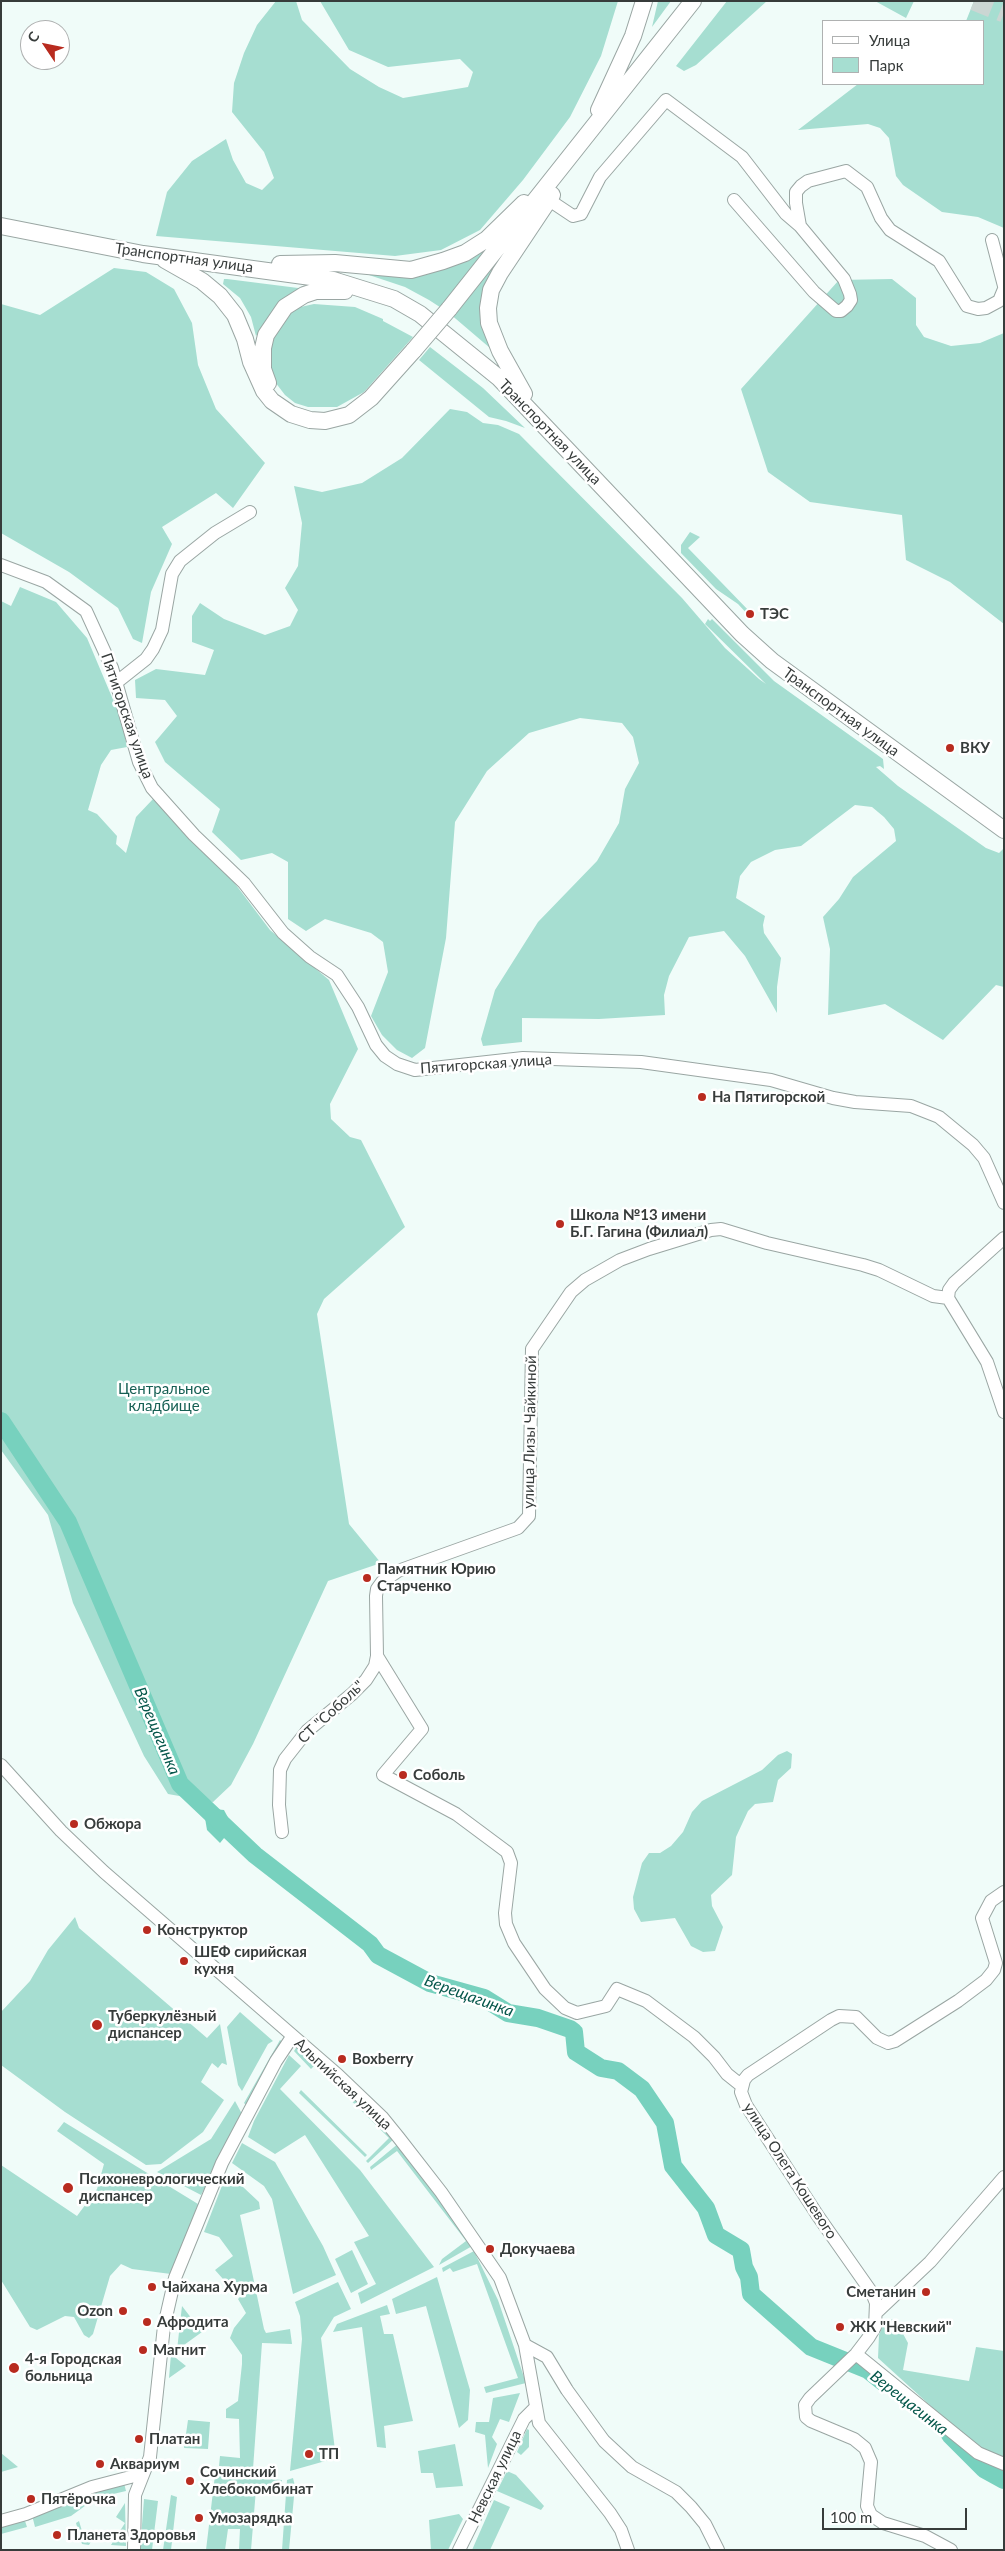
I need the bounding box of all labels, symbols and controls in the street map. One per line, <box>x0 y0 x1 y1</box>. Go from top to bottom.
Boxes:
north arrow <box>20 20 70 70</box>
legend <box>822 20 985 85</box>
text: С <box>23 28 43 45</box>
text: Улица <box>869 31 910 49</box>
text: Парк <box>869 56 903 74</box>
street label: Транспортная улица <box>114 239 254 277</box>
street label: Транспортная улица <box>495 376 605 488</box>
place label: ТЭС <box>760 605 789 623</box>
marker: ТЭС <box>744 608 756 620</box>
street label: Пятигорская улица <box>97 651 157 781</box>
street label: Транспортная улица <box>779 664 903 760</box>
place label: ВКУ <box>960 739 990 757</box>
marker: ВКУ <box>944 742 956 754</box>
street label: Пятигорская улица <box>420 1050 552 1078</box>
place label: На Пятигорской <box>712 1088 825 1106</box>
marker: На Пятигорской <box>696 1091 708 1103</box>
place label: Школа №13 имени Б.Г. Гагина (Филиал) <box>570 1206 708 1241</box>
marker: Школа №13 имени Б.Г. Гагина (Филиал) <box>554 1218 566 1230</box>
street label: улица Лизы Чайкиной <box>520 1355 540 1509</box>
park label: Центральное кладбище <box>118 1380 210 1415</box>
place label: Памятник Юрию Старченко <box>377 1560 496 1595</box>
marker: Памятник Юрию Старченко <box>361 1572 373 1584</box>
street label: СТ "Соболь" <box>294 1677 368 1747</box>
water label: Верещагинка <box>130 1684 184 1778</box>
place label: Соболь <box>413 1766 465 1784</box>
marker: Соболь <box>397 1769 409 1781</box>
place label: Обжора <box>84 1815 141 1833</box>
marker: Обжора <box>68 1818 80 1830</box>
place label: Конструктор <box>157 1921 248 1939</box>
marker: Конструктор <box>141 1924 153 1936</box>
place label: ШЕФ сирийская кухня <box>194 1943 307 1978</box>
marker: ШЕФ сирийская кухня <box>178 1955 190 1967</box>
water label: Верещагинка <box>422 1971 516 2021</box>
place label: Туберкулёзный диспансер <box>108 2007 216 2042</box>
marker: Туберкулёзный диспансер <box>90 2018 104 2032</box>
street label: Альпийская улица <box>291 2034 395 2134</box>
place label: Boxberry <box>352 2050 413 2068</box>
marker: Boxberry <box>336 2053 348 2065</box>
street label: улица Олега Кошевого <box>739 2100 841 2242</box>
place label: Психоневрологический диспансер <box>79 2170 244 2205</box>
marker: Психоневрологический диспансер <box>61 2181 75 2195</box>
place label: Докучаева <box>500 2240 575 2258</box>
marker: Докучаева <box>484 2243 496 2255</box>
place label: Чайхана Хурма <box>162 2278 268 2296</box>
marker: Чайхана Хурма <box>146 2281 158 2293</box>
place label: Сметанин <box>846 2283 916 2301</box>
marker: Сметанин <box>920 2286 932 2298</box>
place label: Ozon <box>77 2302 113 2320</box>
marker: Ozon <box>117 2305 129 2317</box>
place label: Афродита <box>157 2313 229 2331</box>
marker: Афродита <box>141 2316 153 2328</box>
place label: ЖК "Невский" <box>850 2318 952 2336</box>
marker: ЖК "Невский" <box>834 2321 846 2333</box>
place label: Магнит <box>153 2341 206 2359</box>
marker: Магнит <box>137 2344 149 2356</box>
place label: 4-я Городская больница <box>25 2350 122 2385</box>
marker: 4-я Городская больница <box>7 2361 21 2375</box>
water label: Верещагинка <box>866 2367 952 2439</box>
street label: Невская улица <box>465 2428 525 2526</box>
place label: Платан <box>149 2430 200 2448</box>
marker: Платан <box>133 2433 145 2445</box>
place label: ТП <box>319 2445 339 2463</box>
marker: ТП <box>303 2448 315 2460</box>
place label: Аквариум <box>110 2455 180 2473</box>
marker: Аквариум <box>94 2458 106 2470</box>
place label: Сочинский Хлебокомбинат <box>200 2463 313 2498</box>
marker: Сочинский Хлебокомбинат <box>184 2475 196 2487</box>
place label: Пятёрочка <box>41 2490 116 2508</box>
marker: Пятёрочка <box>25 2493 37 2505</box>
scale bar <box>825 2498 970 2530</box>
text: 100 m <box>830 2508 872 2526</box>
place label: Умозарядка <box>209 2509 293 2527</box>
marker: Умозарядка <box>193 2512 205 2524</box>
place label: Планета Здоровья <box>67 2526 196 2544</box>
marker: Планета Здоровья <box>51 2529 63 2541</box>

